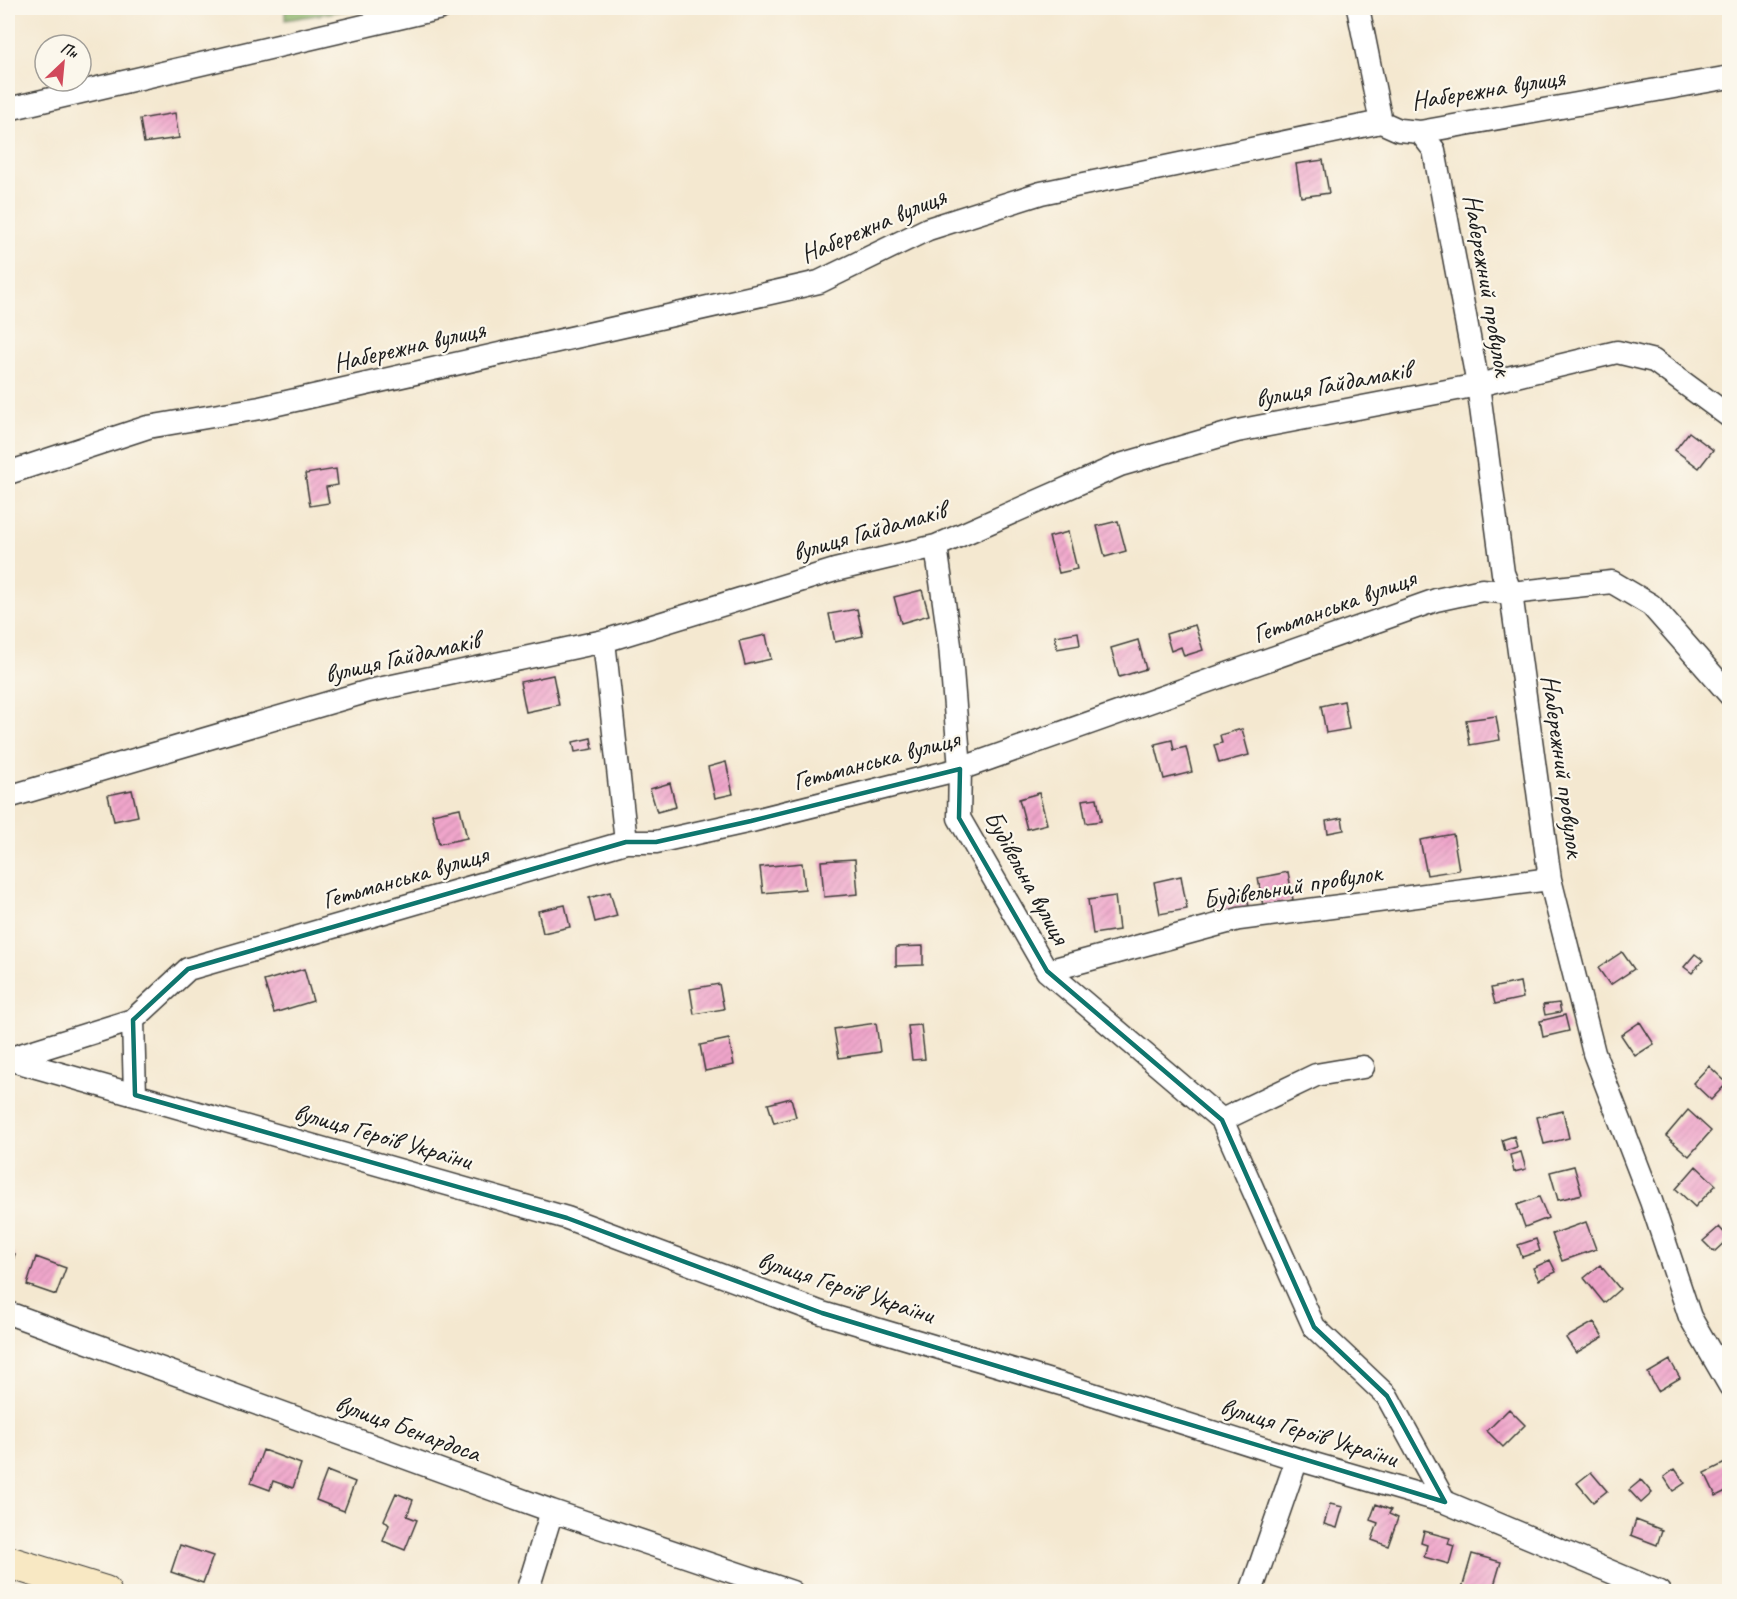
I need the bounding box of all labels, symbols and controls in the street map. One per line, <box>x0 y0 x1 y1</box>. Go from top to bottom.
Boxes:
north arrow <box>33 33 93 93</box>
text: Пн <box>57 38 82 63</box>
street label: Набережна вулиця <box>1409 60 1569 117</box>
street label: Набережна вулиця <box>795 179 952 270</box>
street label: Набережний провулок <box>1456 192 1521 381</box>
street label: Набережна вулиця <box>330 312 490 380</box>
street label: вулиця Гайдамаків <box>1252 352 1420 415</box>
street label: вулиця Гайдамаків <box>789 492 955 569</box>
street label: Гетьманська вулиця <box>1248 561 1422 651</box>
street label: вулиця Гайдамаків <box>321 622 489 691</box>
street label: Набережний провулок <box>1534 673 1592 862</box>
street label: Гетьманська вулиця <box>789 721 965 798</box>
street label: Будівельна вулиця <box>977 804 1078 951</box>
street label: Гетьманська вулиця <box>318 837 494 916</box>
street label: Будівельний провулок <box>1200 855 1386 916</box>
street label: вулиця Героїв України <box>290 1095 477 1178</box>
street label: вулиця Героїв України <box>754 1243 940 1331</box>
street label: вулиця Бенардоса <box>331 1386 487 1470</box>
street label: вулиця Героїв України <box>1216 1389 1403 1475</box>

